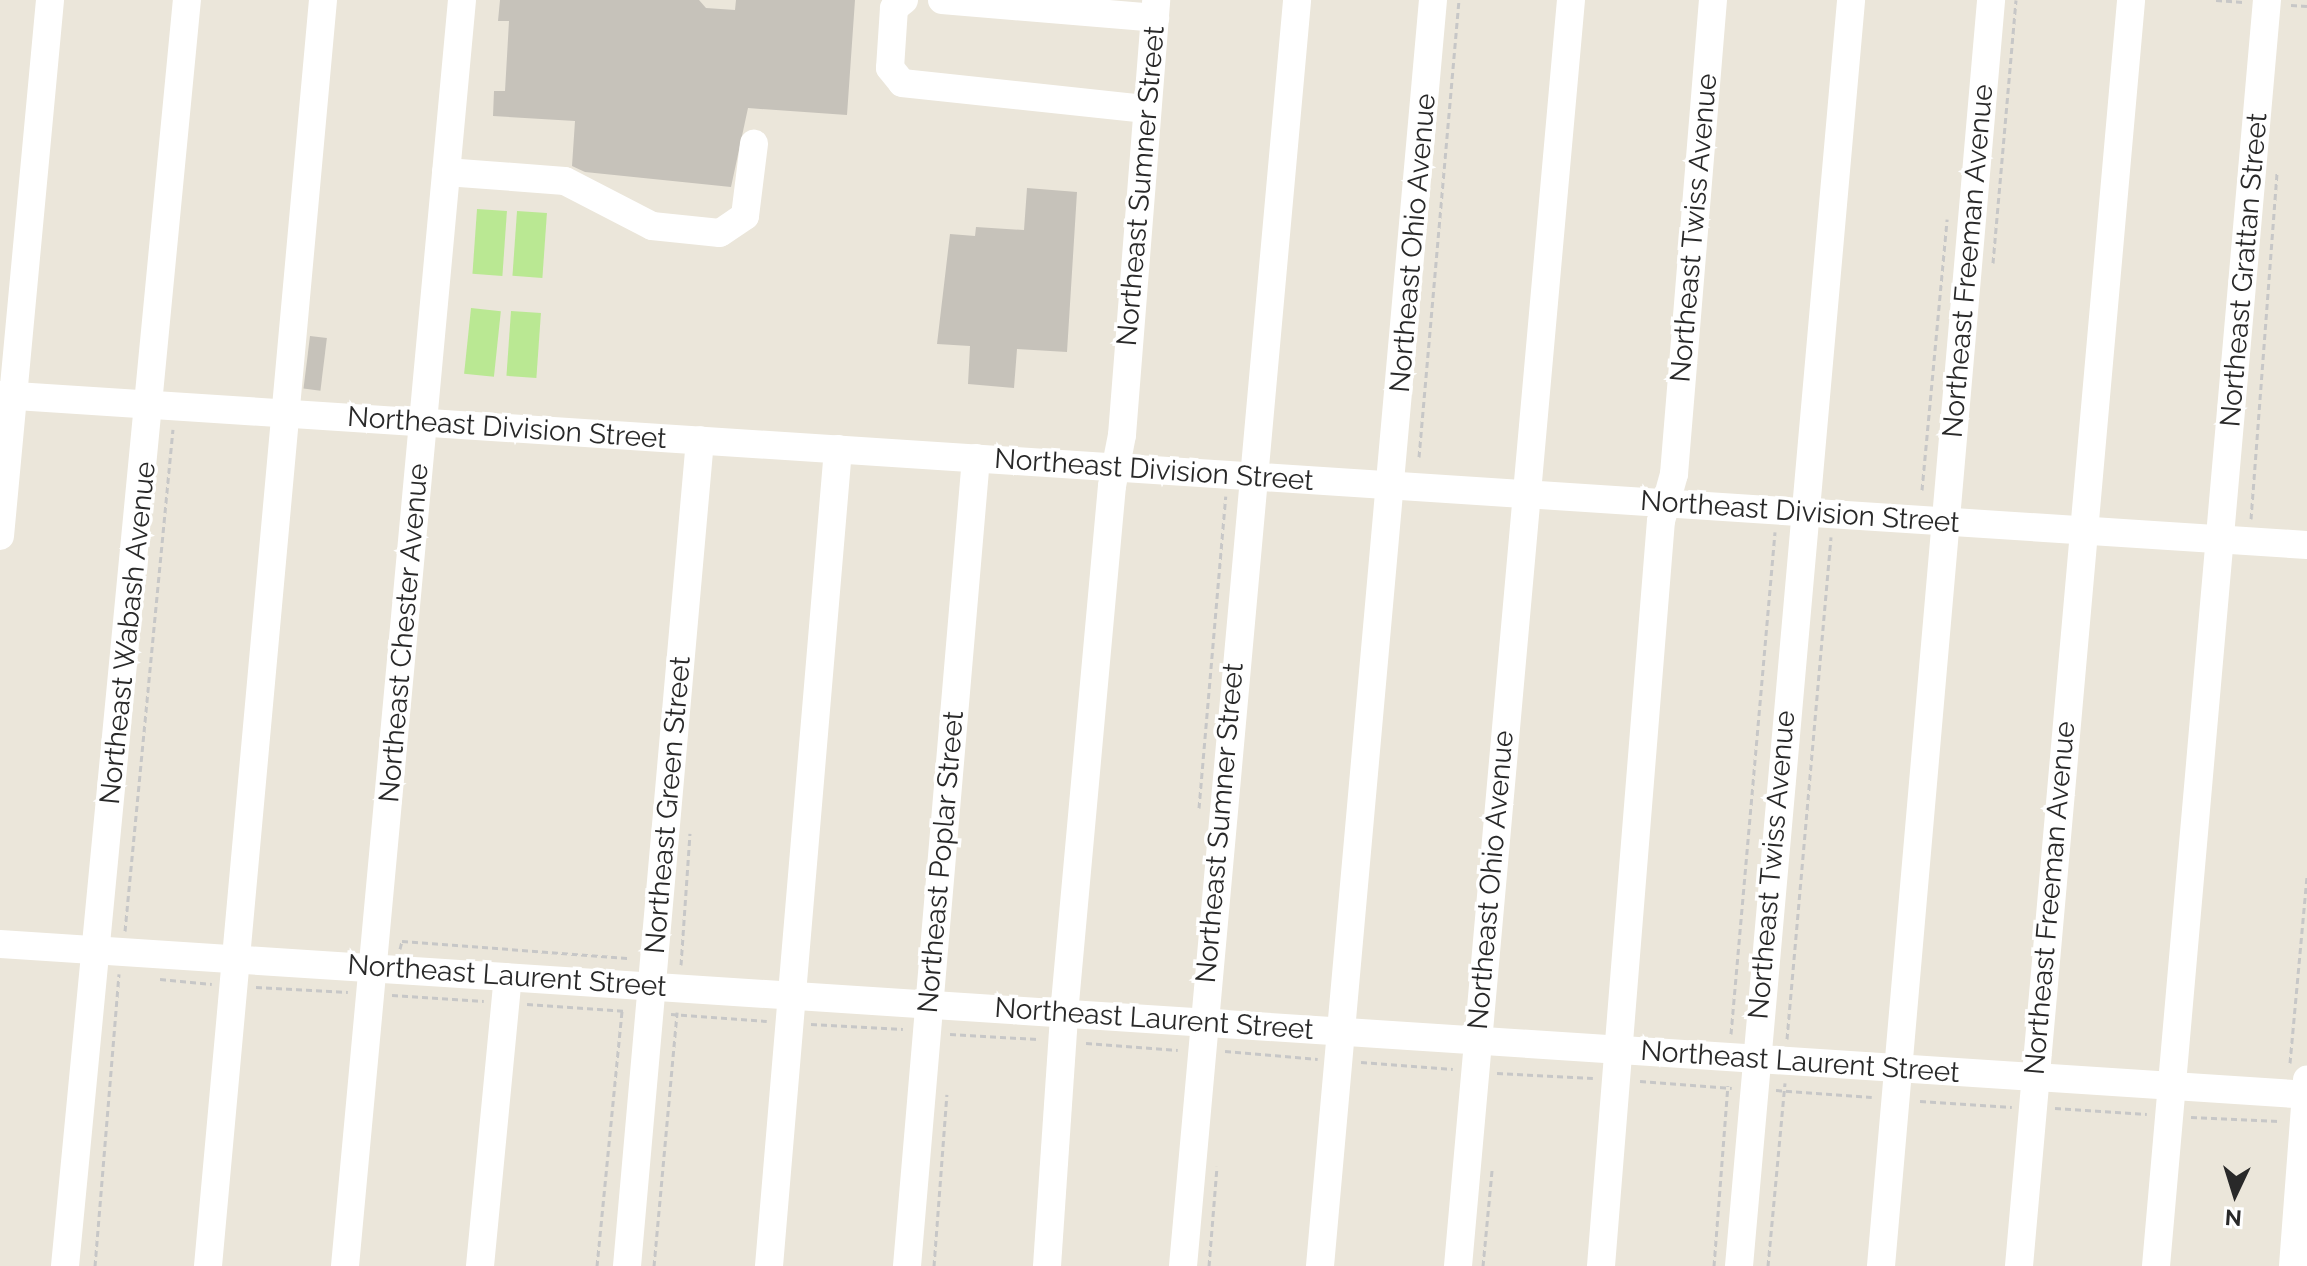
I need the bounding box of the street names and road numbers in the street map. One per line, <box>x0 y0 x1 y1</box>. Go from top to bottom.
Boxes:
street label: Northeast Sumner Street <box>1110 24 1172 348</box>
street label: Northeast Twiss Avenue <box>1664 71 1724 385</box>
street label: Northeast Freeman Avenue <box>1936 82 2000 440</box>
street label: Northeast Ohio Avenue <box>1383 92 1443 394</box>
street label: Northeast Grattan Street <box>2214 111 2274 429</box>
street label: Northeast Division Street <box>346 400 668 456</box>
street label: Northeast Division Street <box>993 442 1315 498</box>
street label: Northeast Wabash Avenue <box>93 459 163 807</box>
street label: Northeast Chester Avenue <box>372 461 436 805</box>
street label: Northeast Division Street <box>1639 484 1961 540</box>
street label: Northeast Green Street <box>638 655 698 955</box>
street label: Northeast Sumner Street <box>1189 661 1251 985</box>
street label: Northeast Twiss Avenue <box>1742 708 1802 1022</box>
street label: Northeast Poplar Street <box>911 709 971 1015</box>
street label: Northeast Freeman Avenue <box>2018 719 2082 1077</box>
street label: Northeast Ohio Avenue <box>1461 729 1521 1031</box>
street label: Northeast Laurent Street <box>346 948 668 1004</box>
street label: Northeast Laurent Street <box>993 991 1315 1047</box>
street label: Northeast Laurent Street <box>1639 1034 1961 1090</box>

